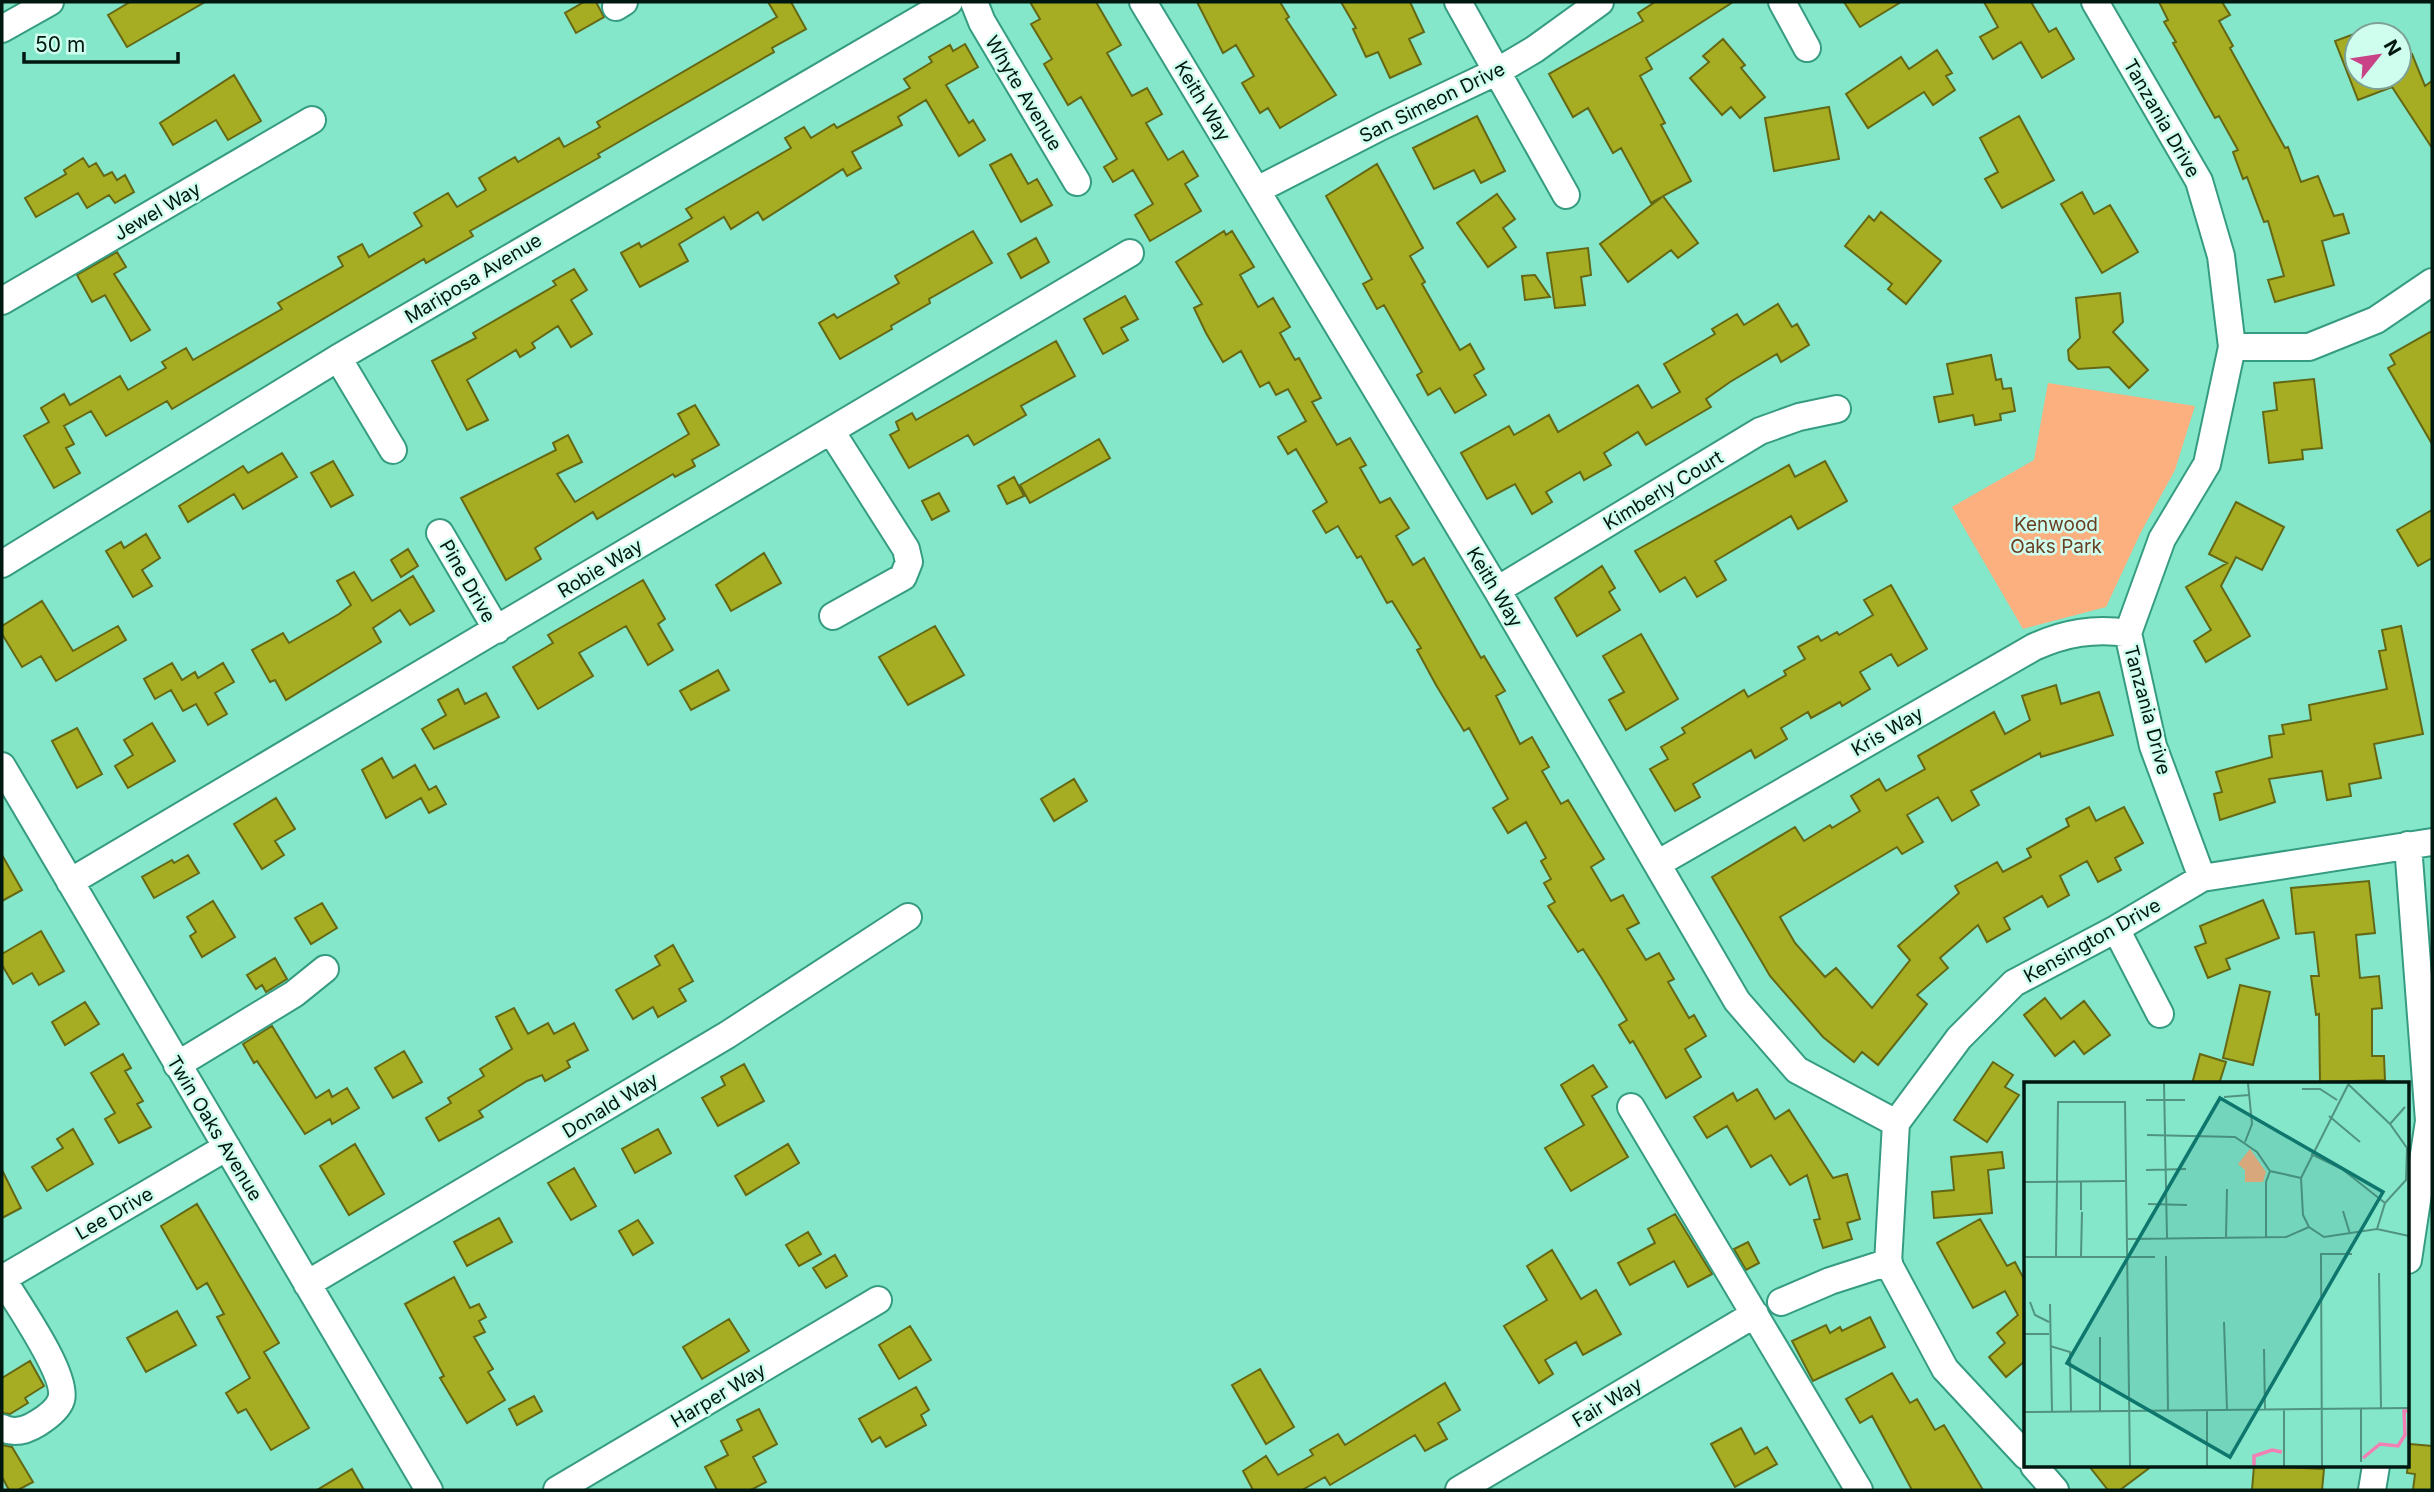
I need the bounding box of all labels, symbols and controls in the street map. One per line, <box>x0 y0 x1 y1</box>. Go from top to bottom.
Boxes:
scale bar <box>24 21 178 65</box>
north arrow <box>2343 21 2413 91</box>
text: 50 m <box>35 32 85 57</box>
street label: Whyte Avenue <box>980 32 1067 155</box>
text: N <box>2379 36 2406 60</box>
street label: Tanzania Drive <box>2118 55 2205 182</box>
street label: Keith Way <box>1170 57 1236 146</box>
street label: San Simeon Drive <box>1356 57 1509 148</box>
street label: Jewel Way <box>110 177 205 246</box>
street label: Mariposa Avenue <box>401 228 546 328</box>
street label: Kimberly Court <box>1599 446 1727 535</box>
park label: Kenwood Oaks Park <box>2010 513 2102 558</box>
street label: Robie Way <box>554 534 647 603</box>
street label: Pine Drive <box>435 536 500 627</box>
street label: Keith Way <box>1462 543 1528 632</box>
street label: Tanzania Drive <box>2119 643 2176 777</box>
street label: Kris Way <box>1847 702 1927 761</box>
street label: Kensington Drive <box>2020 893 2165 988</box>
street label: Twin Oaks Avenue <box>162 1051 267 1205</box>
street label: Donald Way <box>558 1068 662 1143</box>
inset map <box>2024 1082 2410 1468</box>
street label: Lee Drive <box>72 1182 157 1245</box>
street label: Harper Way <box>667 1358 770 1433</box>
street label: Fair Way <box>1568 1372 1647 1432</box>

